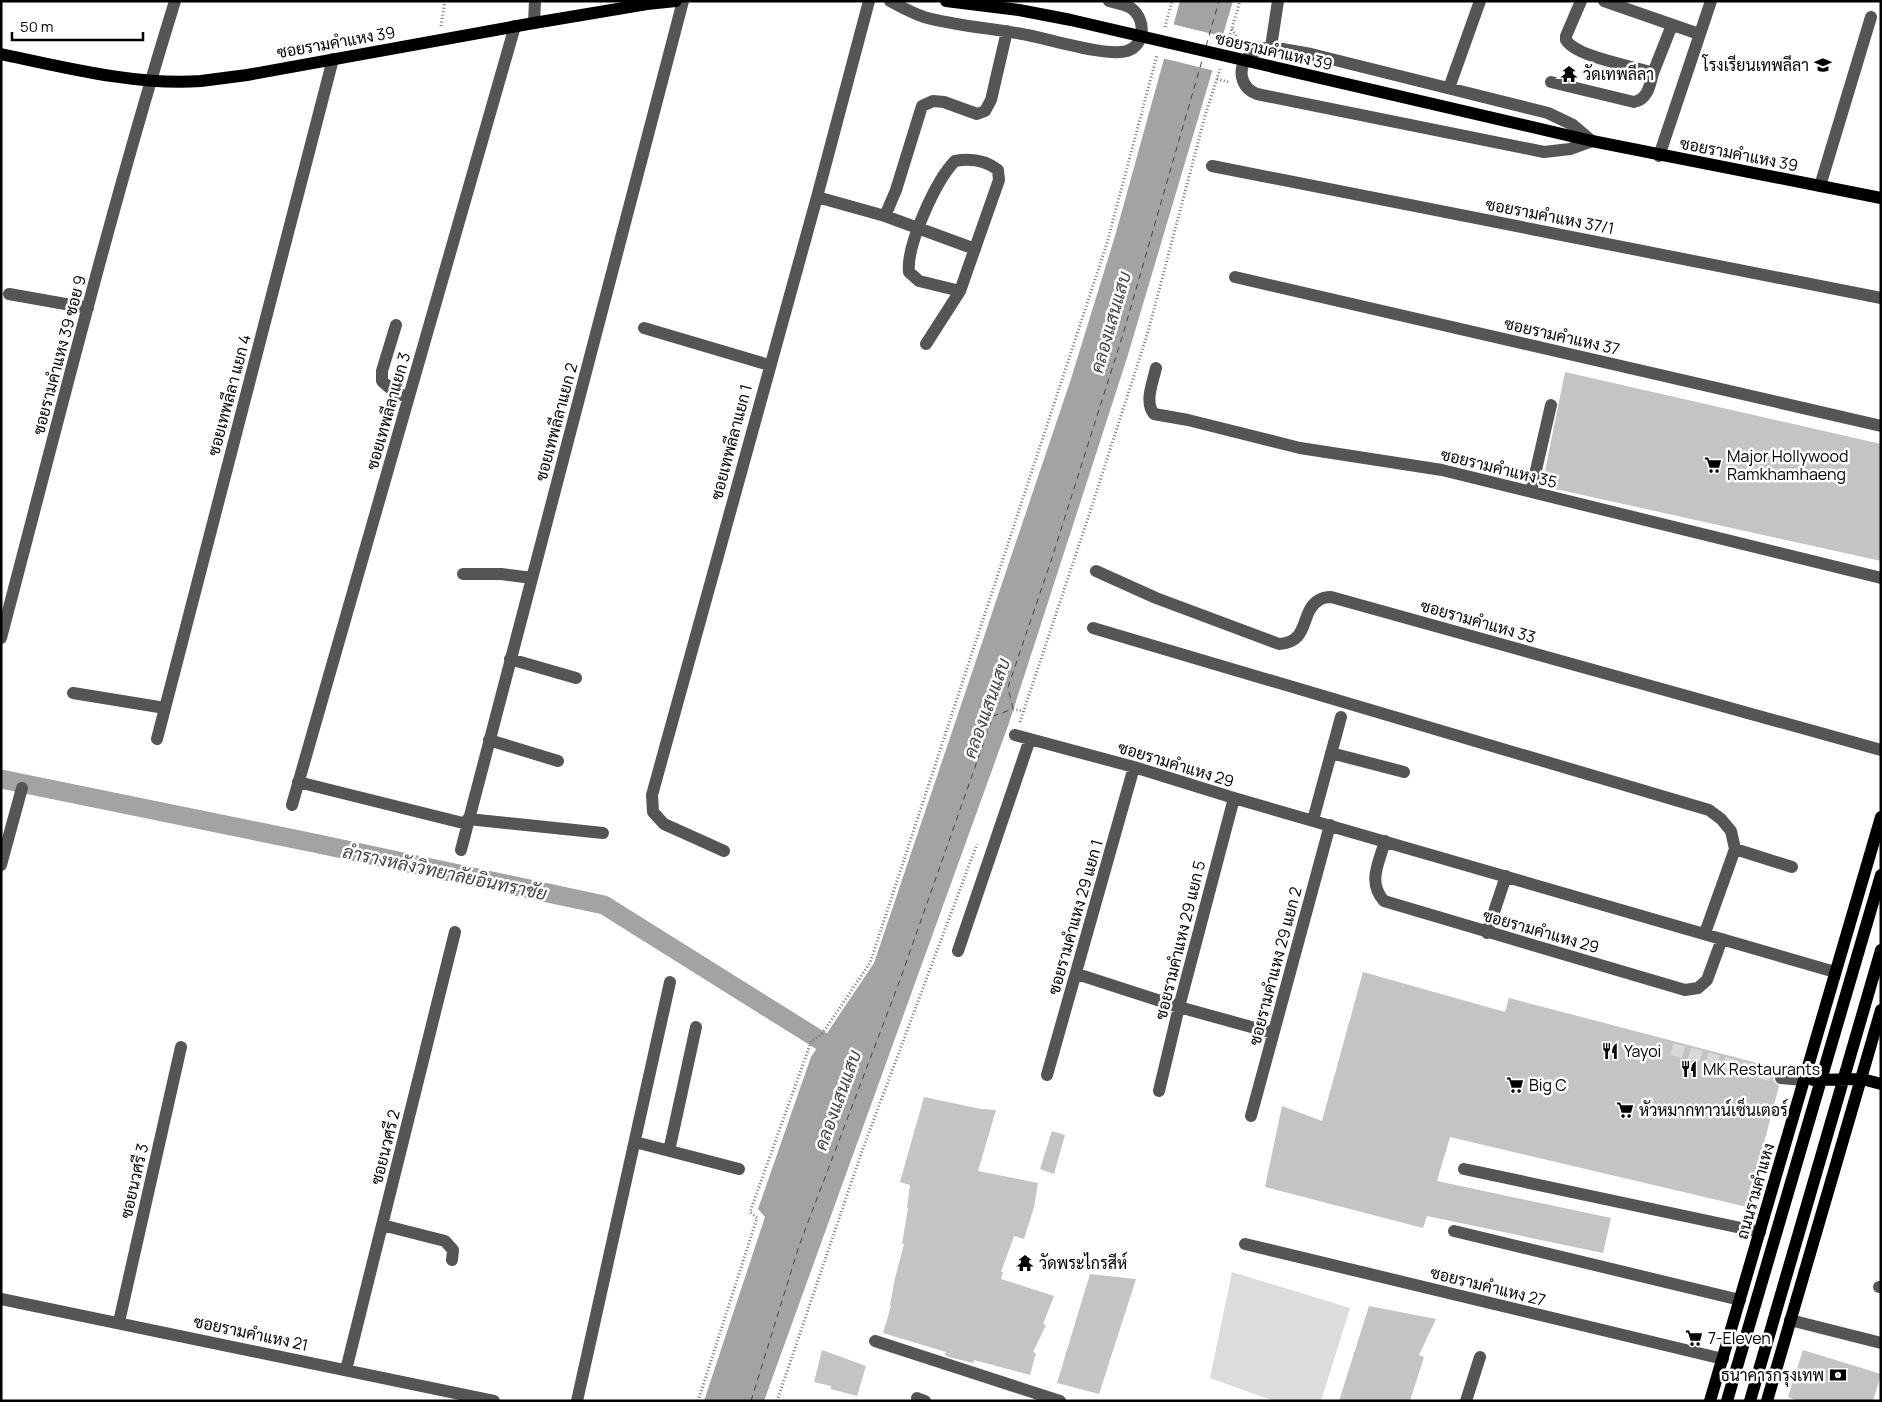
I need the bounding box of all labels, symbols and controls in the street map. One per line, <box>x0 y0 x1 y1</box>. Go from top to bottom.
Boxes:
scale bar <box>12 10 144 42</box>
text: 50 m <box>20 16 54 37</box>
street label: ซอยรามคำแหง 39 <box>275 21 397 63</box>
street label: ซอยรามคำแหง 39 <box>1213 27 1335 75</box>
place label: โรงเรียนเทพลีลา <box>1702 54 1809 76</box>
school or university icon: โรงเรียนเทพลีลา <box>1813 55 1833 75</box>
place label: วัดเทพลีลา <box>1583 63 1654 85</box>
temple icon: วัดเทพลีลา <box>1559 64 1579 84</box>
street label: ซอยรามคำแหง 39 <box>1678 132 1800 176</box>
street label: ซอยรามคำแหง 37/1 <box>1484 193 1616 239</box>
water label: คลองแสนแสบ <box>1084 268 1136 376</box>
street label: ซอยรามคำแหง 39 ซอย 9 <box>27 273 91 437</box>
street label: ซอยรามคำแหง 37 <box>1502 312 1622 360</box>
street label: ซอยเทพลีลา แยก 4 <box>202 332 256 458</box>
street label: ซอยเทพลีลาแยก 3 <box>361 350 415 472</box>
street label: ซอยเทพลีลาแยก 2 <box>530 360 582 484</box>
street label: ซอยเทพลีลาแยก 1 <box>705 382 757 502</box>
street label: ซอยรามคำแหง 35 <box>1439 443 1559 493</box>
place label: Major Hollywood Ramkhamhaeng <box>1727 445 1848 485</box>
supermarket icon: Major Hollywood Ramkhamhaeng <box>1703 455 1723 475</box>
street label: ซอยรามคำแหง 33 <box>1418 594 1538 648</box>
water label: คลองแสนแสบ <box>957 654 1015 761</box>
street label: ซอยรามคำแหง 29 <box>1115 736 1237 792</box>
street label: ซอยรามคำแหง 29 แยก 1 <box>1042 837 1108 997</box>
water label: ลำรางหลังวิทยาลัยอินทราชัย <box>341 839 549 905</box>
street label: ซอยรามคำแหง 29 แยก 5 <box>1150 858 1210 1022</box>
street label: ซอยรามคำแหง 29 แยก 2 <box>1243 884 1307 1048</box>
street label: ซอยรามคำแหง 29 <box>1480 904 1602 958</box>
place label: Yayoi <box>1624 1040 1661 1062</box>
restaurant icon: Yayoi <box>1600 1041 1620 1061</box>
water label: คลองแสนแสบ <box>808 1046 866 1153</box>
place label: MK Restaurants <box>1703 1058 1820 1080</box>
restaurant icon: MK Restaurants <box>1679 1059 1699 1079</box>
place label: Big C <box>1529 1074 1567 1096</box>
supermarket icon: Big C <box>1505 1075 1525 1095</box>
place label: หัวหมากทาวน์เซ็นเตอร์ <box>1639 1097 1788 1121</box>
supermarket icon: หัวหมากทาวน์เซ็นเตอร์ <box>1615 1100 1635 1120</box>
street label: ซอยนวศรี 2 <box>365 1107 405 1187</box>
street label: ถนนรามคำแหง <box>1731 1140 1779 1242</box>
street label: ซอยนวศรี 3 <box>115 1141 153 1221</box>
place label: วัดพระไกรสีห์ <box>1039 1251 1127 1274</box>
temple icon: วัดพระไกรสีห์ <box>1015 1253 1035 1273</box>
street label: ซอยรามคำแหง 27 <box>1428 1261 1548 1311</box>
street label: ซอยรามคำแหง 21 <box>192 1310 310 1356</box>
place label: 7-Eleven <box>1708 1327 1771 1349</box>
supermarket icon: 7-Eleven <box>1684 1328 1704 1348</box>
place label: ธนาคารกรุงเทพ <box>1721 1364 1824 1387</box>
bank icon: ธนาคารกรุงเทพ <box>1828 1365 1848 1385</box>

